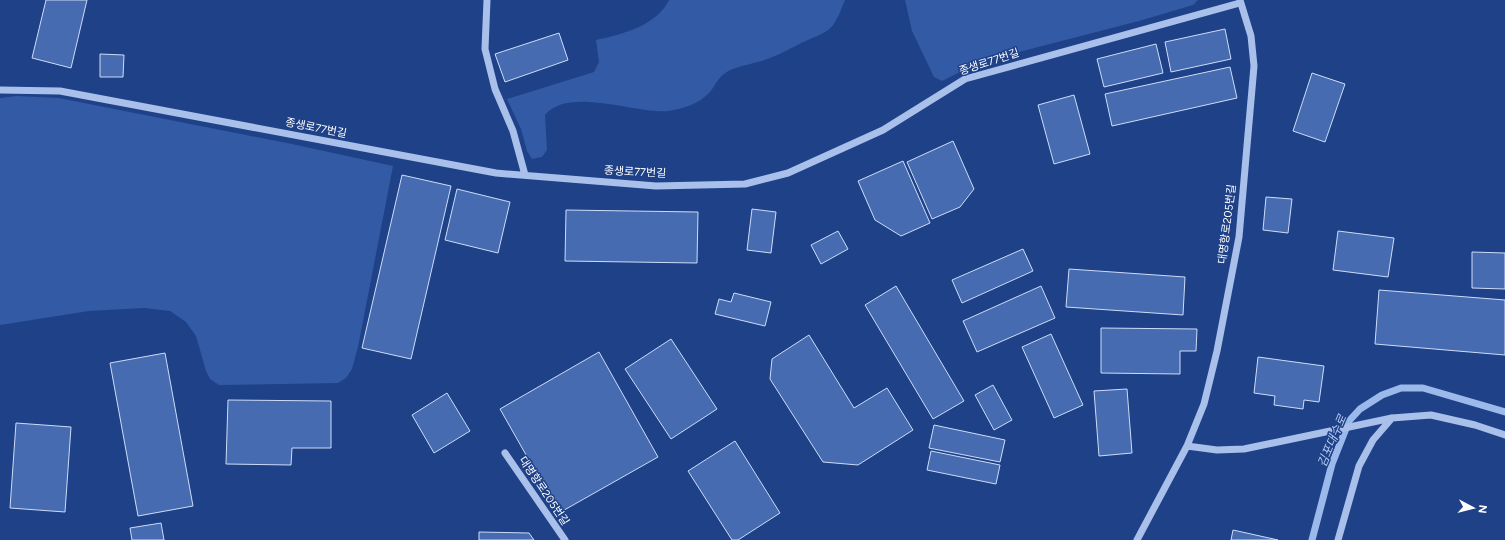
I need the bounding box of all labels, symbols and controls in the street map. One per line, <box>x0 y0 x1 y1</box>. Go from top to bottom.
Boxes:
street label: 종생로77번길 <box>957 46 1021 78</box>
street label: 종생로77번길 <box>284 116 348 140</box>
street label: 종생로77번길 <box>603 164 667 180</box>
street label: 대명항로205번길 <box>1216 183 1238 265</box>
water label: 김포대수로 <box>1315 412 1350 469</box>
street label: 대명항로205번길 <box>516 454 572 528</box>
north arrow <box>1453 488 1493 528</box>
text: N <box>1475 504 1489 514</box>

